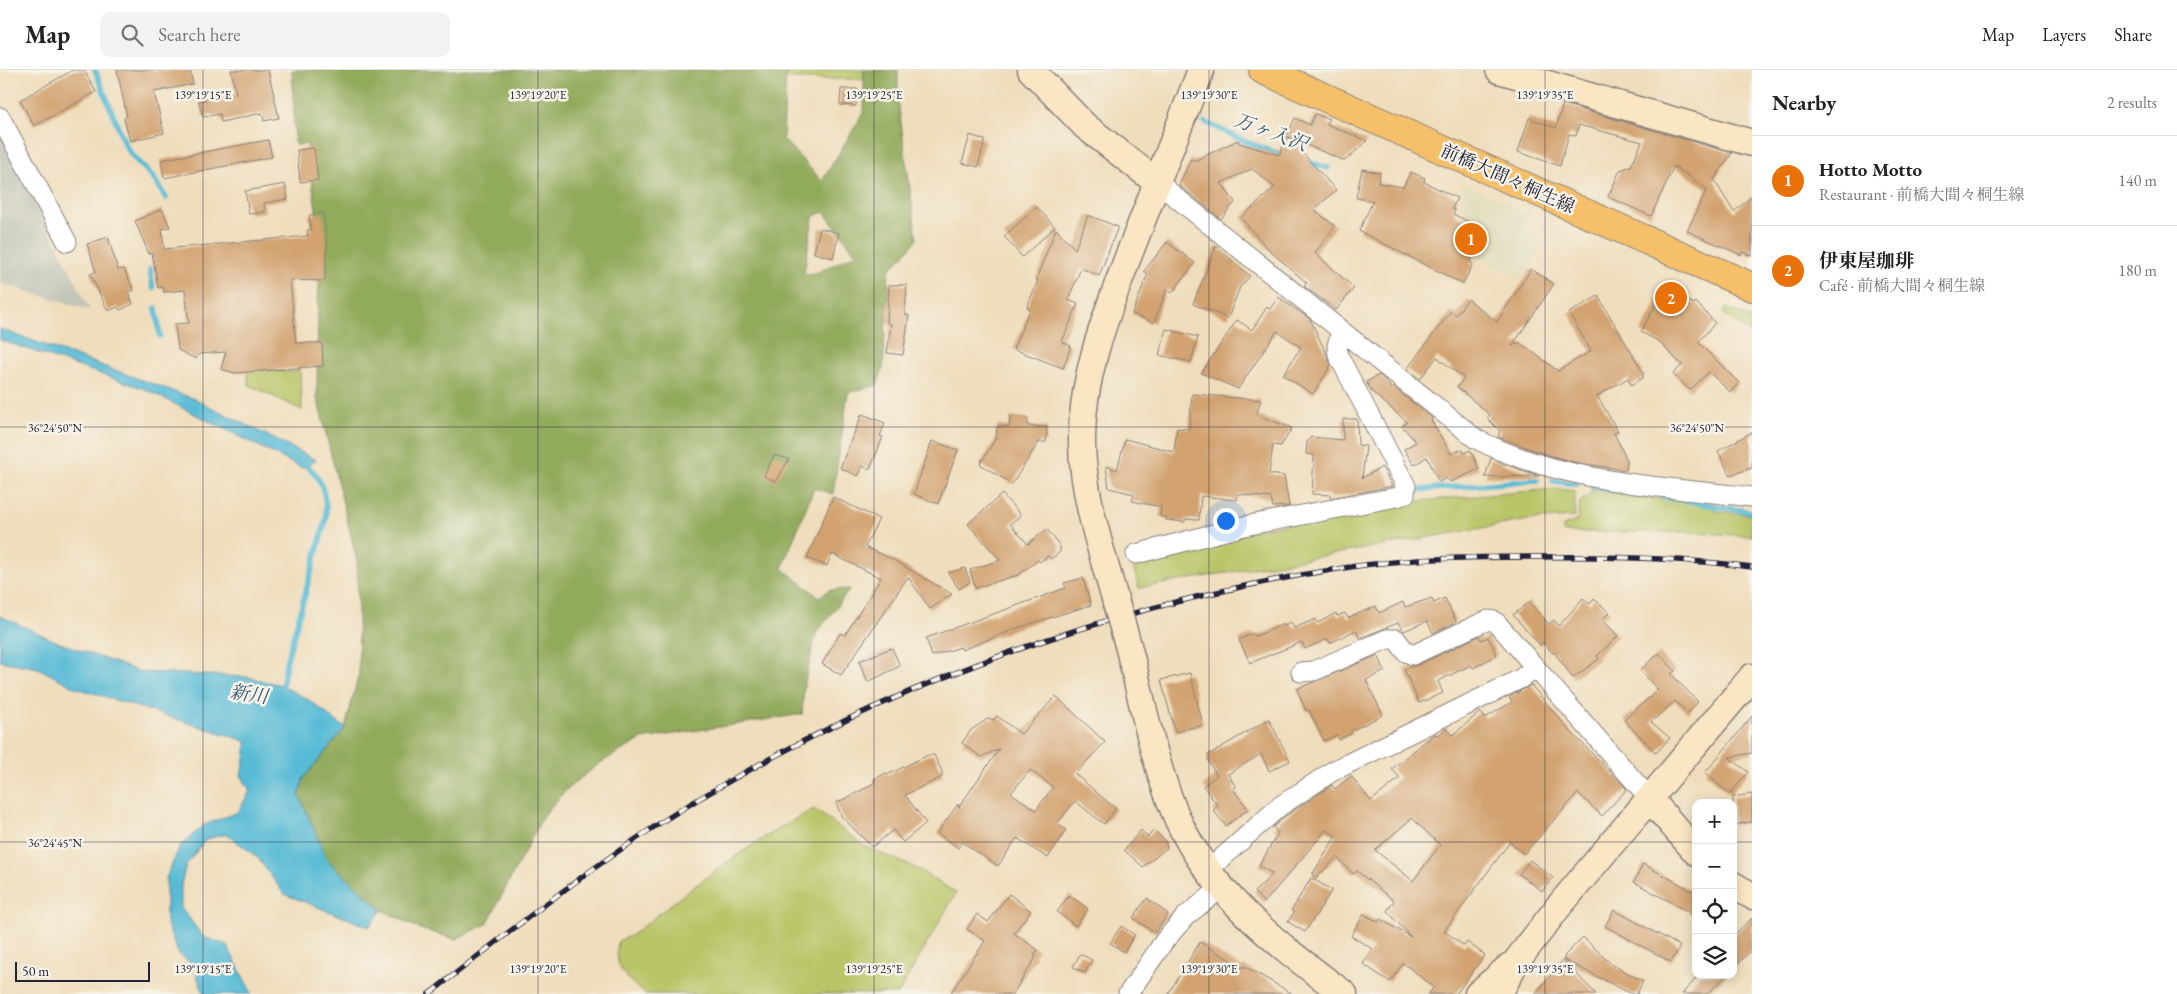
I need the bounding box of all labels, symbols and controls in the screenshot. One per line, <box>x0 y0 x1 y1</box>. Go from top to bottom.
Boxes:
search box <box>100 12 450 57</box>
text: Map <box>25 19 70 50</box>
icon: search <box>118 21 146 49</box>
text: Search here <box>158 22 241 47</box>
text: Map <box>1982 23 2014 46</box>
text: Layers <box>2042 23 2086 46</box>
text: Share <box>2114 23 2152 46</box>
text: 139°19'15"E <box>175 87 232 103</box>
text: 139°19'20"E <box>510 87 567 103</box>
text: 139°19'25"E <box>846 87 903 103</box>
text: 139°19'30"E <box>1181 87 1238 103</box>
text: 139°19'35"E <box>1517 87 1574 103</box>
text: Nearby <box>1772 89 1836 116</box>
text: 2 results <box>2107 92 2157 113</box>
water label: 万ヶ入沢 <box>1231 107 1313 157</box>
street label: 前橋大間々桐生線 <box>1438 138 1578 218</box>
text: Hotto Motto <box>1819 157 1922 182</box>
text: 1 <box>1784 170 1792 191</box>
text: 140 m <box>2118 170 2157 191</box>
text: Restaurant · 前橋大間々桐生線 <box>1819 184 2024 205</box>
pin: 1 <box>1455 220 1487 258</box>
text: 伊東屋珈琲 <box>1819 248 1914 273</box>
text: 2 <box>1784 260 1792 281</box>
text: 180 m <box>2118 260 2157 281</box>
text: Café · 前橋大間々桐生線 <box>1819 275 1985 296</box>
pin: 2 <box>1655 279 1687 317</box>
text: 36°24'50"N <box>28 420 82 436</box>
text: 36°24'50"N <box>1670 420 1724 436</box>
your location <box>1213 508 1239 534</box>
water label: 新川 <box>228 679 272 709</box>
map controls <box>1692 799 1737 979</box>
button: + <box>1692 799 1737 844</box>
text: 36°24'45"N <box>28 835 82 851</box>
button: − <box>1692 844 1737 889</box>
button: locate <box>1692 889 1737 934</box>
button: layers <box>1692 934 1737 979</box>
scale bar <box>15 959 150 982</box>
text: 139°19'15"E <box>175 961 232 977</box>
text: 139°19'20"E <box>510 961 567 977</box>
text: 139°19'25"E <box>846 961 903 977</box>
text: 139°19'30"E <box>1181 961 1238 977</box>
text: 139°19'35"E <box>1517 961 1574 977</box>
text: 50 m <box>22 962 49 980</box>

